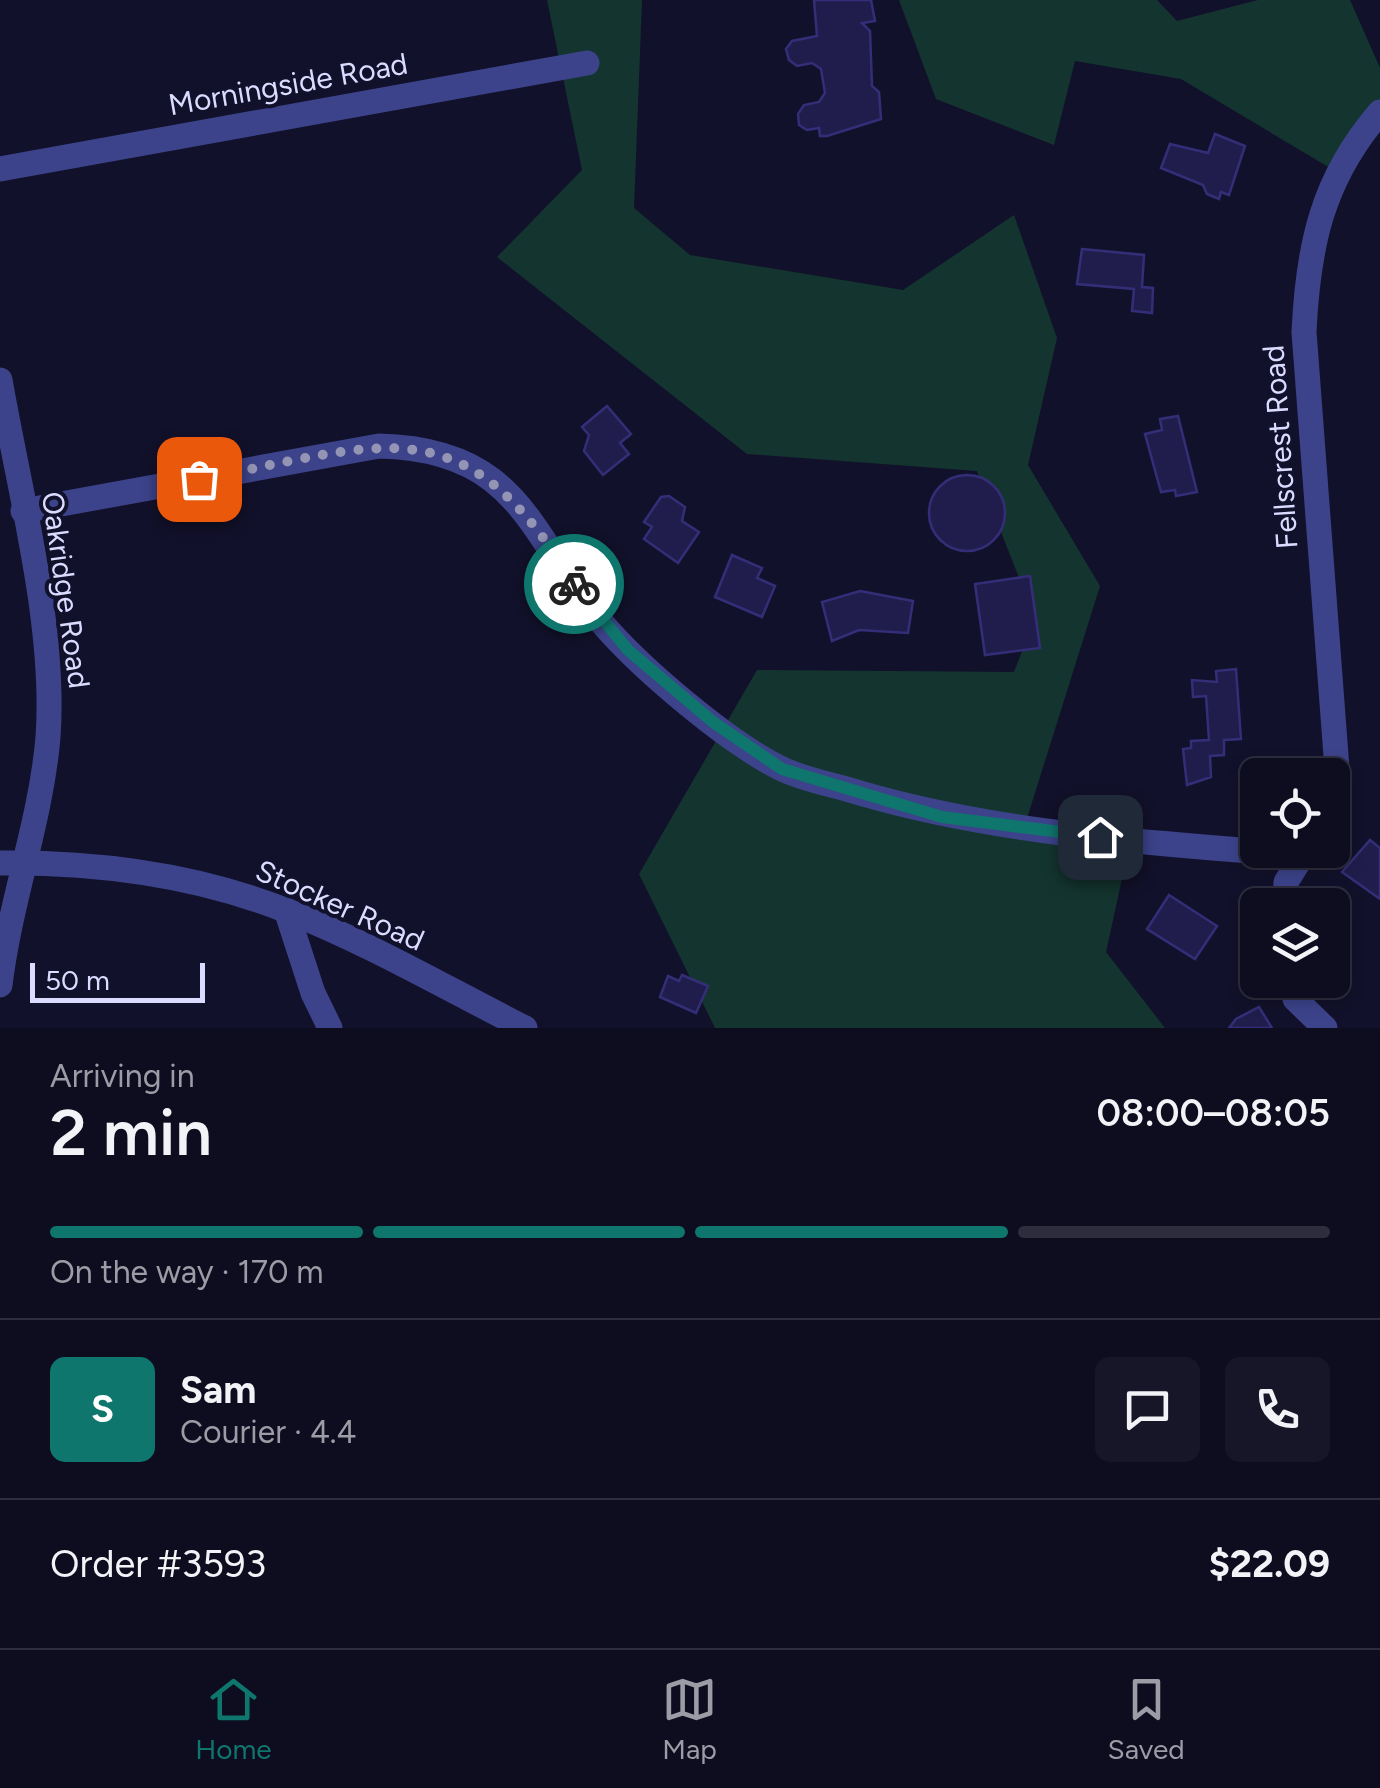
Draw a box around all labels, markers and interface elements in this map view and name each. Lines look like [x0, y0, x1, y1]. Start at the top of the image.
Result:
street label: Morningside Road [165, 45, 411, 123]
street label: Fellscrest Road [1254, 344, 1306, 550]
pin [157, 437, 242, 522]
icon: bag [172, 452, 227, 507]
street label: Oakridge Road [34, 489, 98, 691]
courier [524, 534, 624, 634]
icon: bike [547, 557, 602, 612]
map controls [1240, 758, 1350, 998]
button: locate [1240, 758, 1350, 868]
pin [1058, 795, 1143, 880]
icon: home [1073, 810, 1128, 865]
street label: Stocker Road [250, 851, 430, 959]
button: layers [1240, 888, 1350, 998]
scale bar [30, 958, 205, 1003]
text: 50 m [45, 963, 110, 997]
text: Arriving in [50, 1057, 195, 1095]
text: 08:00–08:05 [1097, 1090, 1330, 1136]
text: 2 min [50, 1093, 212, 1171]
text: On the way · 170 m [50, 1253, 324, 1291]
button: chat [1095, 1357, 1200, 1462]
button: phone [1225, 1357, 1330, 1462]
text: Sam [180, 1367, 256, 1413]
text: S [91, 1386, 114, 1432]
text: Courier · 4.4 [180, 1413, 356, 1451]
text: Order #3593 [50, 1541, 266, 1587]
text: $22.09 [1209, 1541, 1330, 1587]
tab: Home [195, 1672, 272, 1766]
tab: Map [662, 1672, 717, 1766]
tab: Saved [1108, 1672, 1185, 1766]

